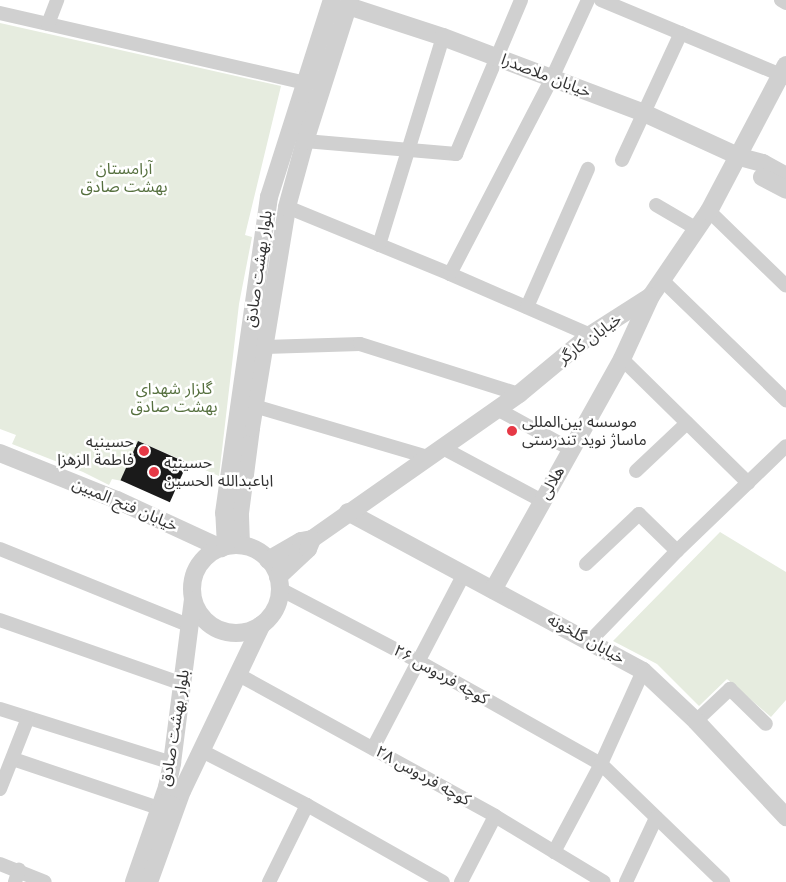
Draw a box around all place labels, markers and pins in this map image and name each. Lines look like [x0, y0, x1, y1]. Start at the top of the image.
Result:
place label: موسسه بین‌المللی ماساژ نوید تندرستی [522, 412, 647, 450]
marker: موسسه بین‌المللی ماساژ نوید تندرستی [506, 425, 518, 437]
place label: حسینیه فاطمة الزهزا [57, 432, 134, 470]
marker: حسینیه فاطمة الزهزا [138, 445, 150, 457]
place label: حسینیه اباعبدالله الحسین [164, 453, 273, 491]
marker: حسینیه اباعبدالله الحسین [148, 466, 160, 478]

